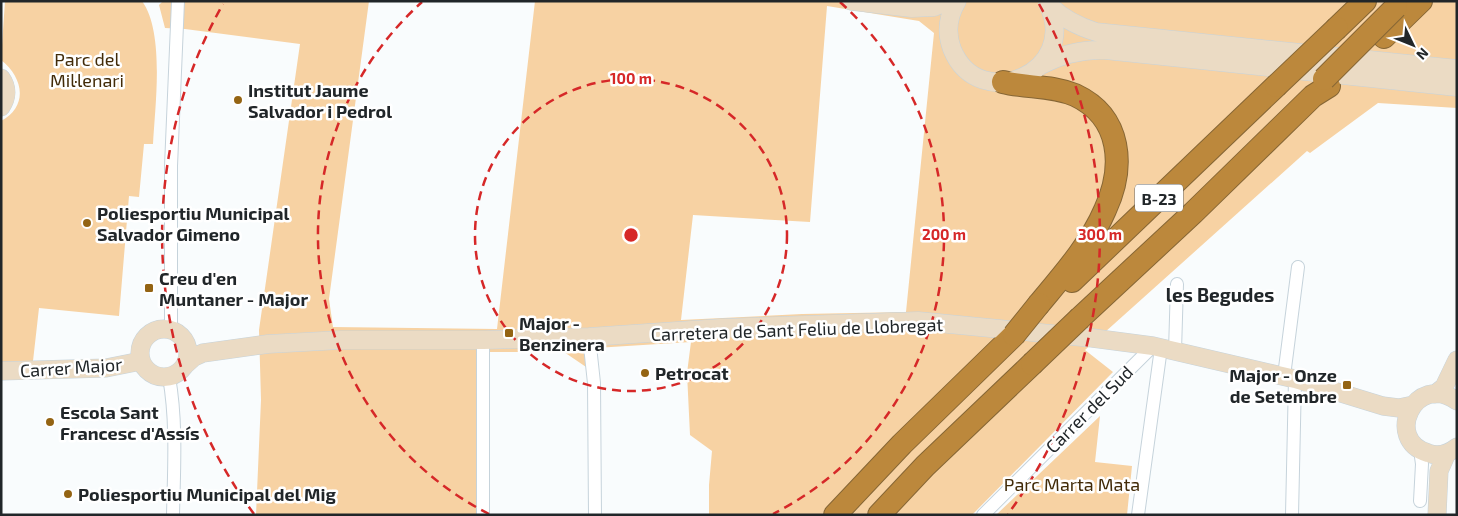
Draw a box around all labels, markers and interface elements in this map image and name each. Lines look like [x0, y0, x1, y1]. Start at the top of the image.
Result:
north arrow [1388, 20, 1438, 70]
text: N [1413, 45, 1433, 64]
park label: Parc del Mil·lenari [50, 48, 124, 91]
text: 100 m [610, 69, 652, 87]
place label: Institut Jaume Salvador i Pedrol [248, 79, 392, 122]
marker: Institut Jaume Salvador i Pedrol [232, 94, 244, 106]
road number: B-23 [1135, 184, 1183, 212]
place label: Poliesportiu Municipal Salvador Gimeno [97, 202, 289, 245]
marker: Poliesportiu Municipal Salvador Gimeno [81, 217, 93, 229]
text: 200 m [922, 225, 966, 243]
text: 300 m [1078, 225, 1122, 243]
centre of rings [622, 226, 640, 244]
place label: Creu d'en Muntaner - Major [159, 267, 308, 310]
marker: Creu d'en Muntaner - Major [143, 282, 155, 294]
district label: les Begudes [1166, 283, 1274, 306]
place label: Major - Benzinera [519, 312, 605, 355]
street label: Carretera de Sant Feliu de Llobregat [650, 313, 944, 345]
marker: Major - Benzinera [503, 327, 515, 339]
street label: Carrer Major [19, 352, 123, 382]
street label: Carrer del Sud [1041, 361, 1137, 457]
place label: Petrocat [655, 362, 729, 384]
place label: Major - Onze de Setembre [1229, 364, 1337, 407]
marker: Petrocat [639, 367, 651, 379]
marker: Major - Onze de Setembre [1341, 379, 1353, 391]
place label: Escola Sant Francesc d'Assís [60, 401, 200, 444]
marker: Escola Sant Francesc d'Assís [44, 416, 56, 428]
park label: Parc Marta Mata [1004, 473, 1140, 495]
place label: Poliesportiu Municipal del Mig [78, 483, 337, 505]
marker: Poliesportiu Municipal del Mig [62, 488, 74, 500]

